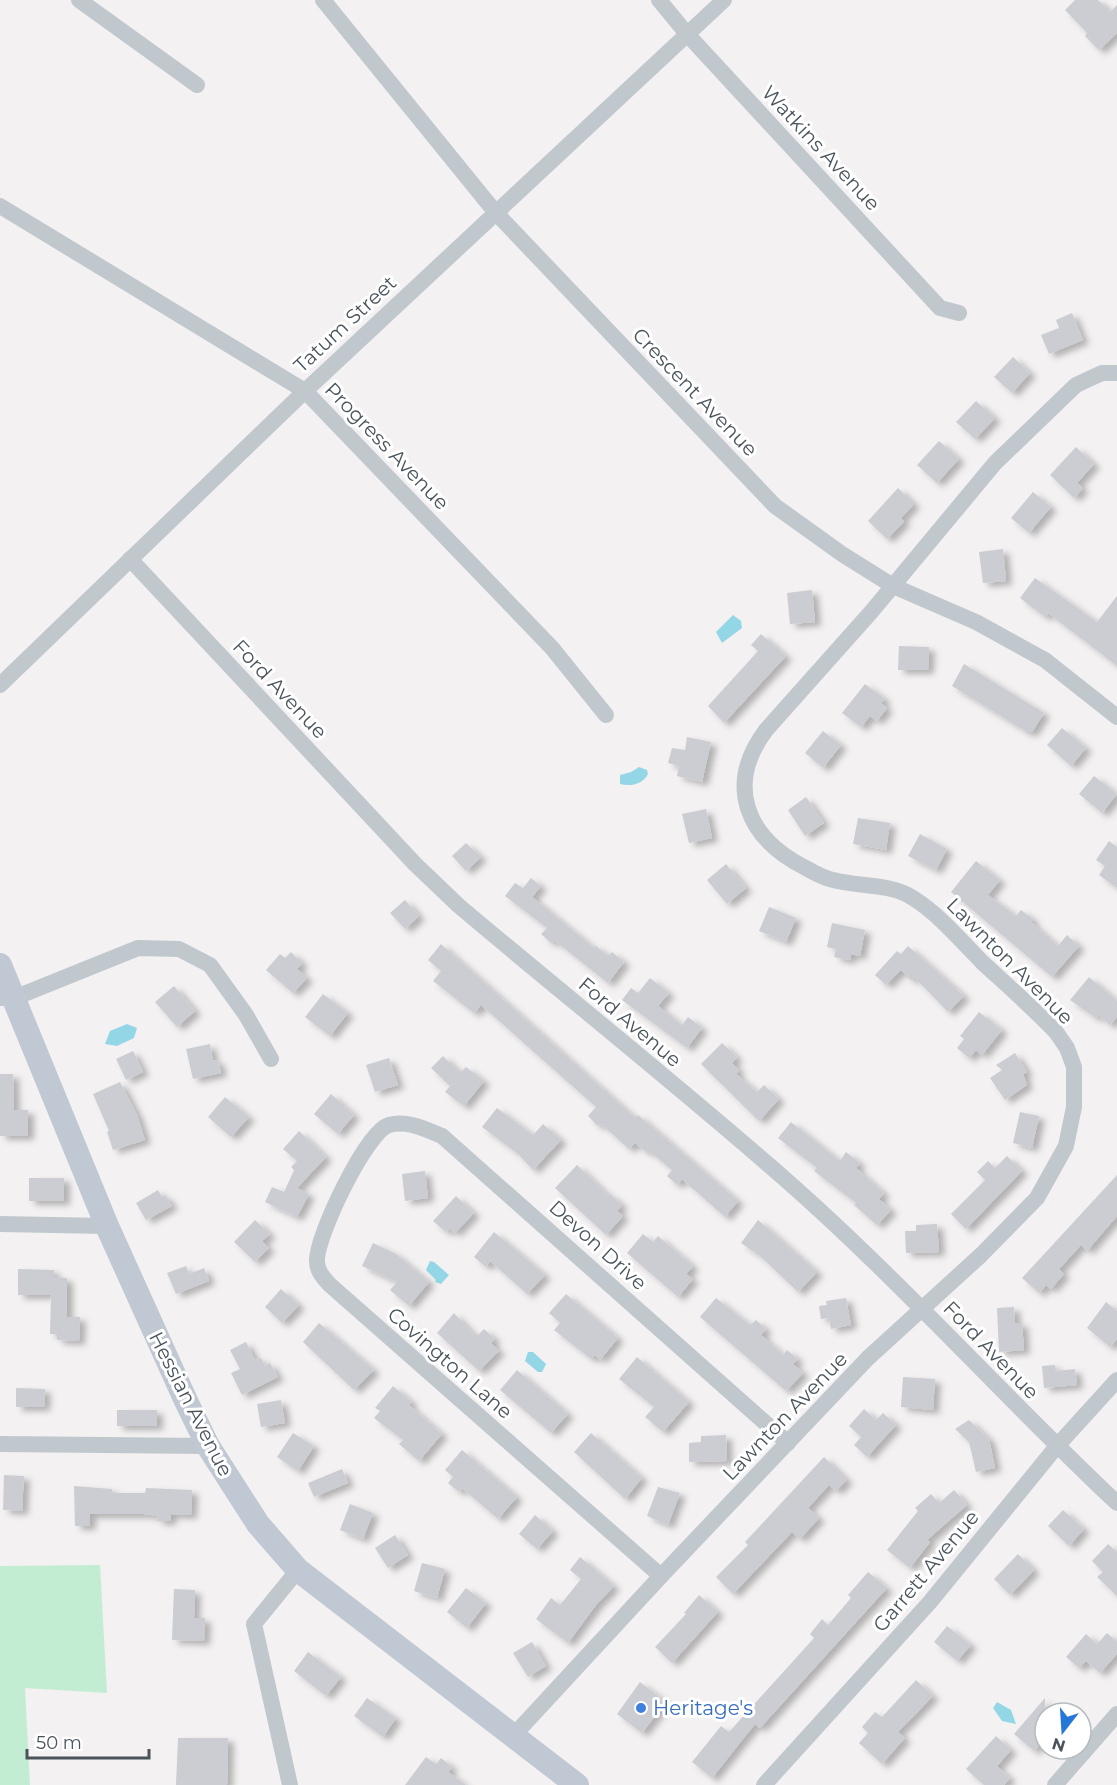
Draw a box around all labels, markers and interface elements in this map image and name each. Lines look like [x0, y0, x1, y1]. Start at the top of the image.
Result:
street label: Watkins Avenue [757, 80, 885, 216]
street label: Tatum Street [289, 270, 401, 378]
street label: Crescent Avenue [628, 323, 762, 461]
street label: Progress Avenue [320, 377, 454, 515]
street label: Ford Avenue [228, 634, 332, 744]
street label: Lawnton Avenue [942, 893, 1078, 1029]
street label: Ford Avenue [574, 972, 686, 1072]
street label: Devon Drive [544, 1195, 652, 1295]
street label: Ford Avenue [938, 1296, 1044, 1404]
street label: Covington Lane [383, 1302, 517, 1424]
street label: Hessian Avenue [144, 1328, 238, 1480]
street label: Lawnton Avenue [718, 1347, 852, 1485]
street label: Garrett Avenue [868, 1505, 984, 1637]
place label: Heritage's [653, 1696, 753, 1720]
marker: Heritage's [634, 1701, 648, 1715]
north arrow [1033, 1701, 1093, 1761]
scale bar [27, 1722, 148, 1760]
text: 50 m [36, 1732, 82, 1754]
text: N [1050, 1734, 1068, 1756]

